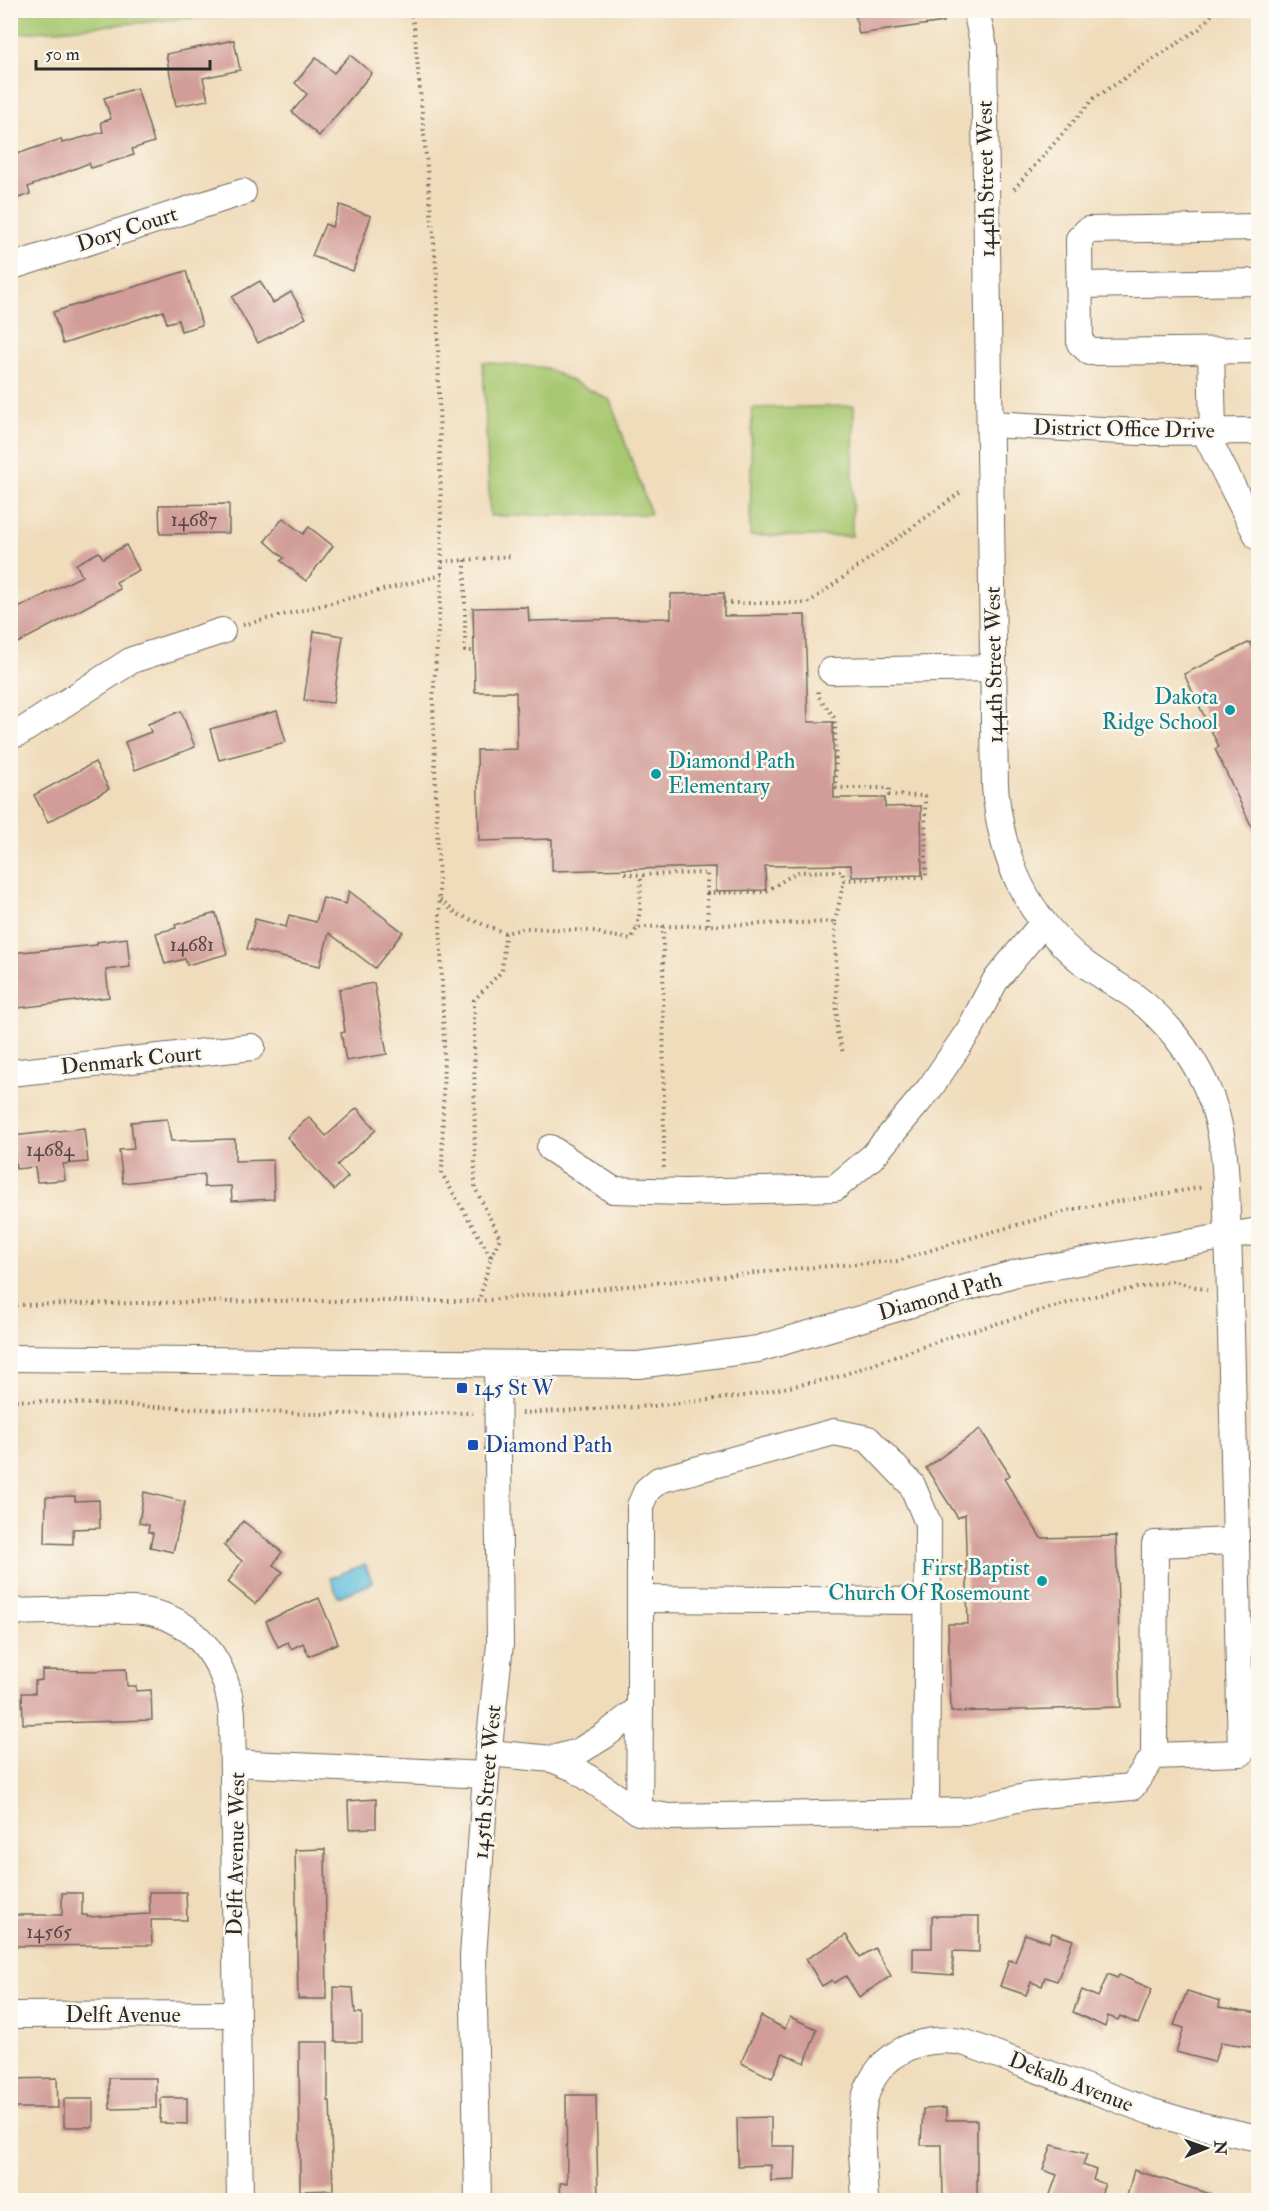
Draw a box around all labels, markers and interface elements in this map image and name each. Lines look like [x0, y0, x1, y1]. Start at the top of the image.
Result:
scale bar [36, 33, 210, 71]
text: 50 m [45, 43, 80, 66]
street label: 144th Street West [971, 100, 1001, 258]
street label: Dory Court [73, 200, 181, 258]
street label: District Office Drive [1033, 413, 1215, 445]
house number: 14687 [171, 507, 217, 532]
street label: 144th Street West [979, 586, 1009, 744]
place label: Dakota Ridge School [1102, 683, 1219, 736]
marker: Dakota Ridge School [1223, 703, 1237, 717]
place label: Diamond Path Elementary [668, 747, 796, 800]
marker: Diamond Path Elementary [649, 767, 663, 781]
house number: 14681 [170, 932, 214, 957]
street label: Denmark Court [59, 1039, 203, 1081]
house number: 14684 [26, 1137, 75, 1162]
street label: Diamond Path [875, 1265, 1005, 1327]
place label: 145 St W [474, 1374, 556, 1402]
marker: 145 St W [455, 1381, 469, 1395]
place label: Diamond Path [485, 1431, 613, 1459]
marker: Diamond Path [466, 1438, 480, 1452]
place label: First Baptist Church Of Rosemount [828, 1554, 1030, 1607]
marker: First Baptist Church Of Rosemount [1035, 1574, 1049, 1588]
street label: 145th Street West [466, 1704, 508, 1860]
street label: Delft Avenue West [221, 1772, 251, 1936]
house number: 14565 [26, 1919, 72, 1944]
street label: Delft Avenue [65, 2001, 181, 2029]
street label: Dekalb Avenue [1005, 2045, 1137, 2119]
north arrow [1176, 2118, 1236, 2178]
text: N [1210, 2139, 1230, 2156]

